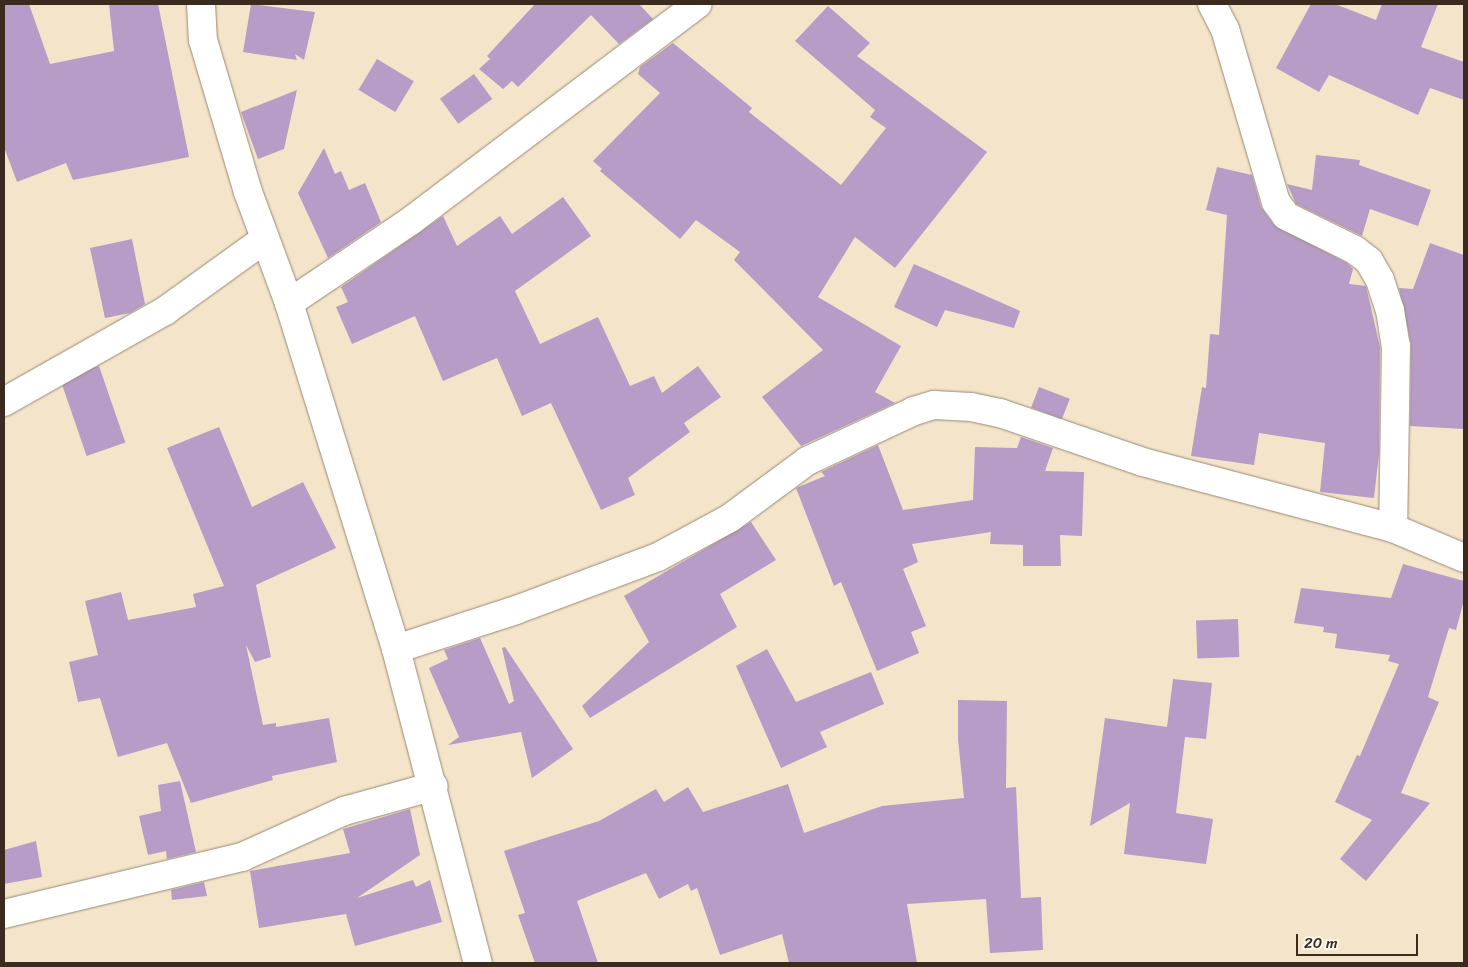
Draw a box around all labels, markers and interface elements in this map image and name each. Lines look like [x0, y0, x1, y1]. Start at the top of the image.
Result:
scale bar [1298, 924, 1420, 956]
text: 20 m [1304, 930, 1338, 956]

